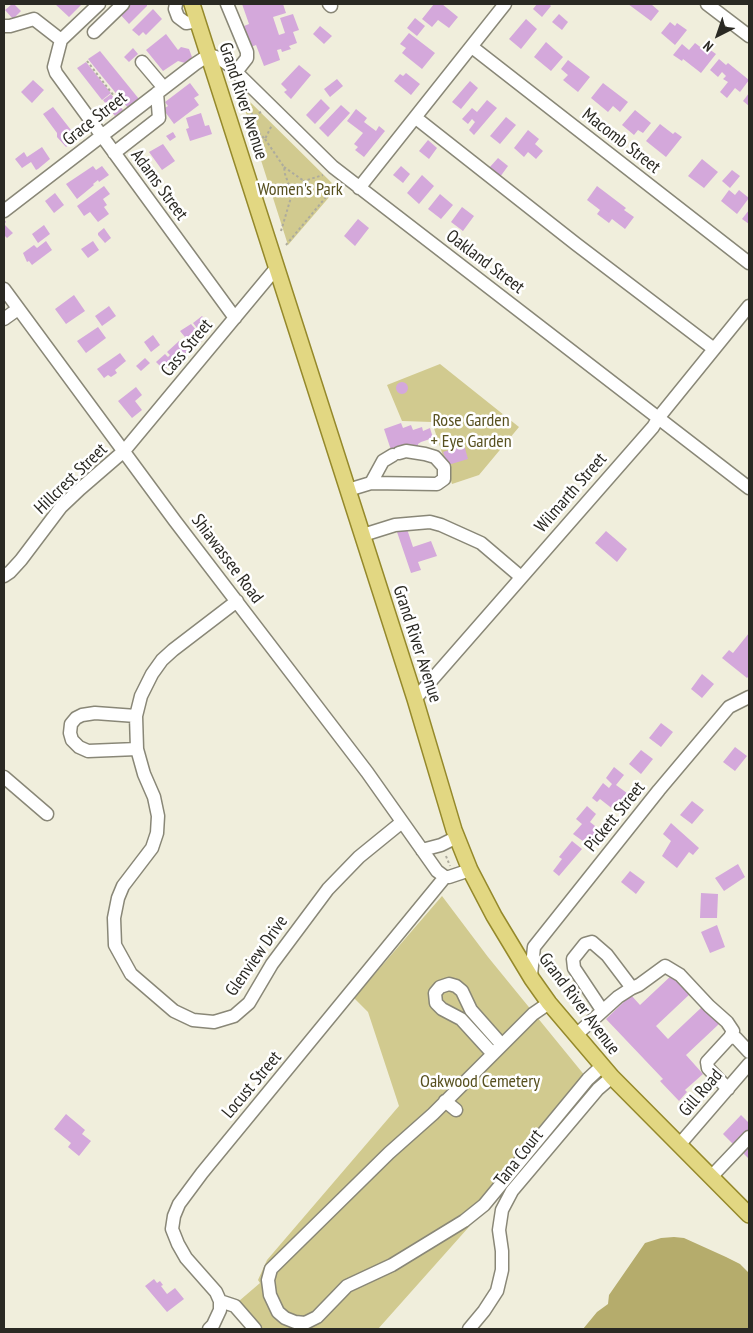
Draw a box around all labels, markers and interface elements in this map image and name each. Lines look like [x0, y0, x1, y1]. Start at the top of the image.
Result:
north arrow [693, 10, 743, 60]
text: N [699, 37, 717, 56]
street label: Grand River Avenue [214, 40, 272, 162]
street label: Grace Street [59, 87, 131, 151]
street label: Macomb Street [578, 104, 664, 178]
street label: Adams Street [126, 145, 192, 225]
park label: Women's Park [257, 179, 343, 201]
street label: Oakland Street [442, 226, 528, 298]
street label: Cass Street [157, 315, 217, 381]
park label: Rose Garden + Eye Garden [430, 410, 512, 452]
street label: Hillcrest Street [30, 439, 112, 519]
street label: Wilmarth Street [531, 449, 611, 537]
street label: Shiawassee Road [186, 510, 268, 608]
street label: Grand River Avenue [388, 583, 446, 705]
street label: Pickett Street [580, 778, 650, 856]
street label: Glenview Drive [221, 911, 293, 1001]
street label: Grand River Avenue [534, 949, 624, 1059]
street label: Locust Street [218, 1047, 286, 1123]
street label: Gill Road [675, 1065, 727, 1121]
park label: Oakwood Cemetery [420, 1071, 540, 1093]
street label: Tana Court [490, 1125, 548, 1191]

